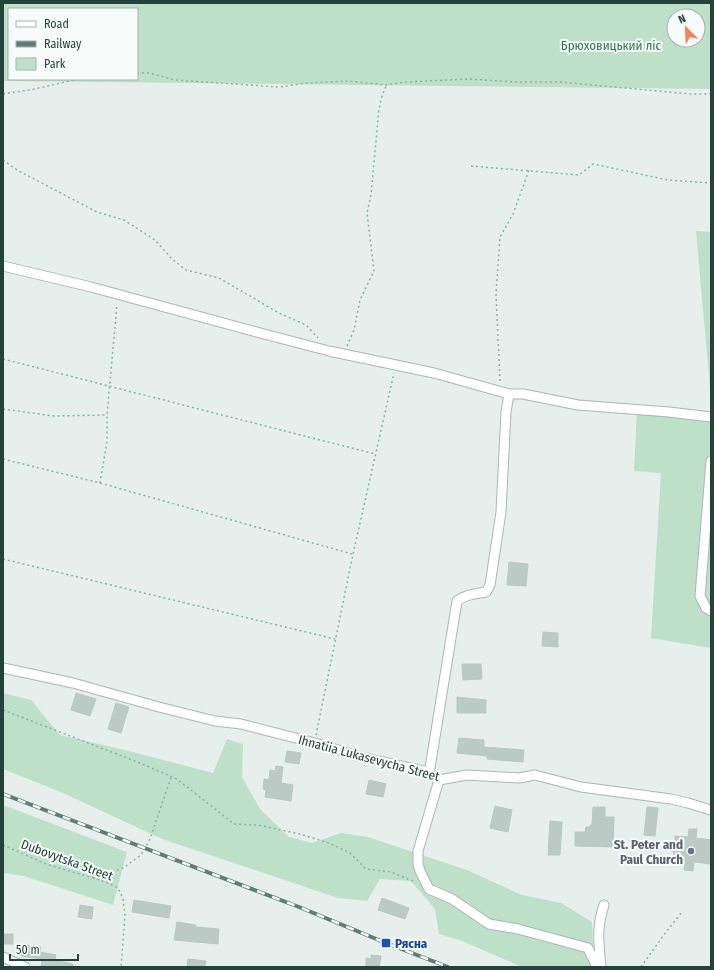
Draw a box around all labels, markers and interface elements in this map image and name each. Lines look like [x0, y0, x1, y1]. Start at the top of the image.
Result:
legend [8, 8, 138, 80]
north arrow [666, 8, 706, 48]
text: N [676, 12, 688, 27]
text: Road [44, 17, 69, 31]
text: Railway [44, 37, 82, 51]
park label: Брюховицький ліс [561, 38, 662, 53]
text: Park [44, 57, 66, 71]
street label: Ihnatiia Lukasevycha Street [297, 732, 442, 784]
street label: Dubovytska Street [19, 836, 116, 884]
place label: St. Peter and Paul Church [614, 837, 683, 867]
marker: St. Peter and Paul Church [686, 846, 696, 856]
scale bar [10, 936, 78, 962]
place label: Рясна [395, 936, 428, 951]
marker: Рясна [380, 937, 392, 949]
text: 50 m [16, 943, 40, 957]

